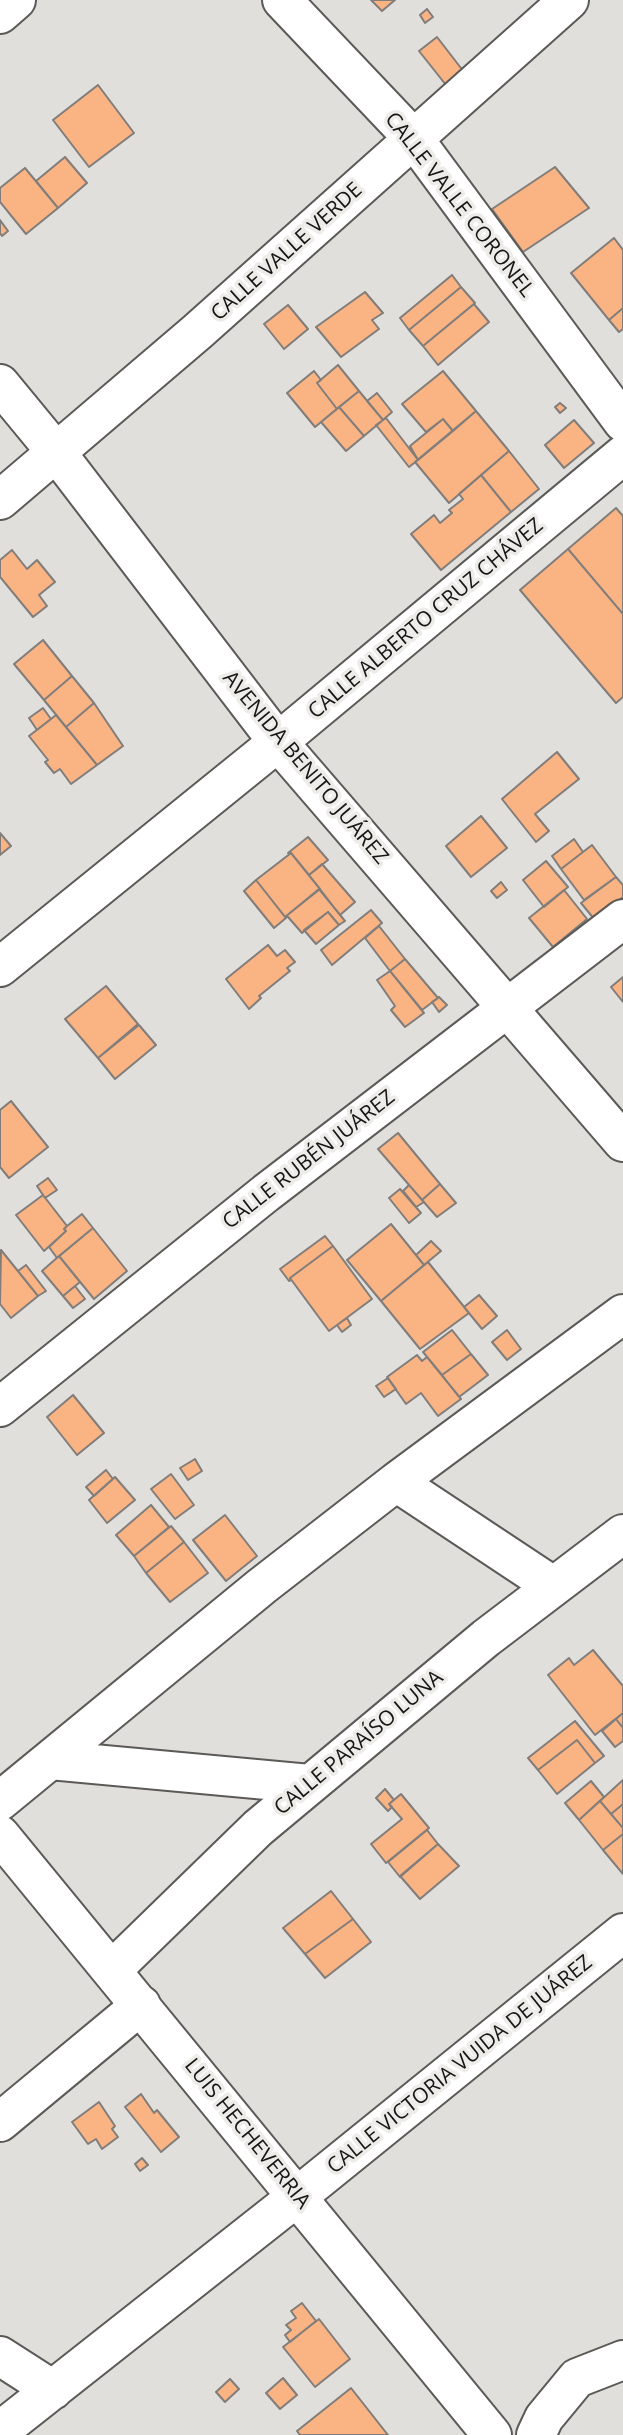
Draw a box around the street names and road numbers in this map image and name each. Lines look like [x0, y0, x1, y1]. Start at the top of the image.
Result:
street label: CALLE VALLE CORONEL [379, 108, 539, 302]
street label: CALLE VALLE VERDE [206, 178, 368, 326]
street label: CALLE ALBERTO CRUZ CHÁVEZ [304, 513, 548, 725]
street label: AVENIDA BENITO JUÁREZ [217, 666, 393, 870]
street label: CALLE RUBÉN JUÁREZ [218, 1085, 400, 1235]
street label: CALLE PARAÍSO LUNA [270, 1665, 448, 1821]
street label: CALLE VICTORIA VUIDA DE JUÁREZ [322, 1950, 598, 2180]
street label: LUIS HECHEVERRIA [179, 2054, 315, 2214]

